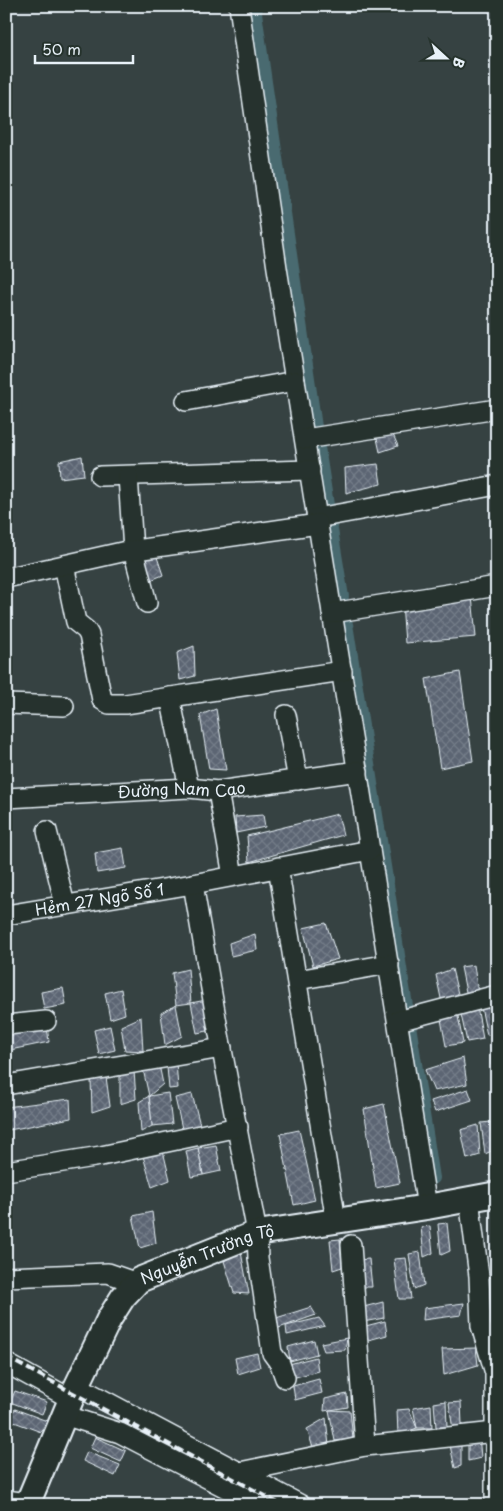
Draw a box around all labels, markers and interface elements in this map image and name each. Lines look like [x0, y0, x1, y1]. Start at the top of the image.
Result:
scale bar [35, 32, 132, 64]
north arrow [420, 32, 470, 82]
text: 50 m [42, 37, 81, 60]
text: B [447, 55, 470, 71]
street label: Đường Nam Cao [117, 774, 247, 803]
street label: Hẻm 27 Ngõ Số 1 [33, 876, 166, 921]
street label: Nguyễn Trường Tộ [136, 1218, 276, 1289]

